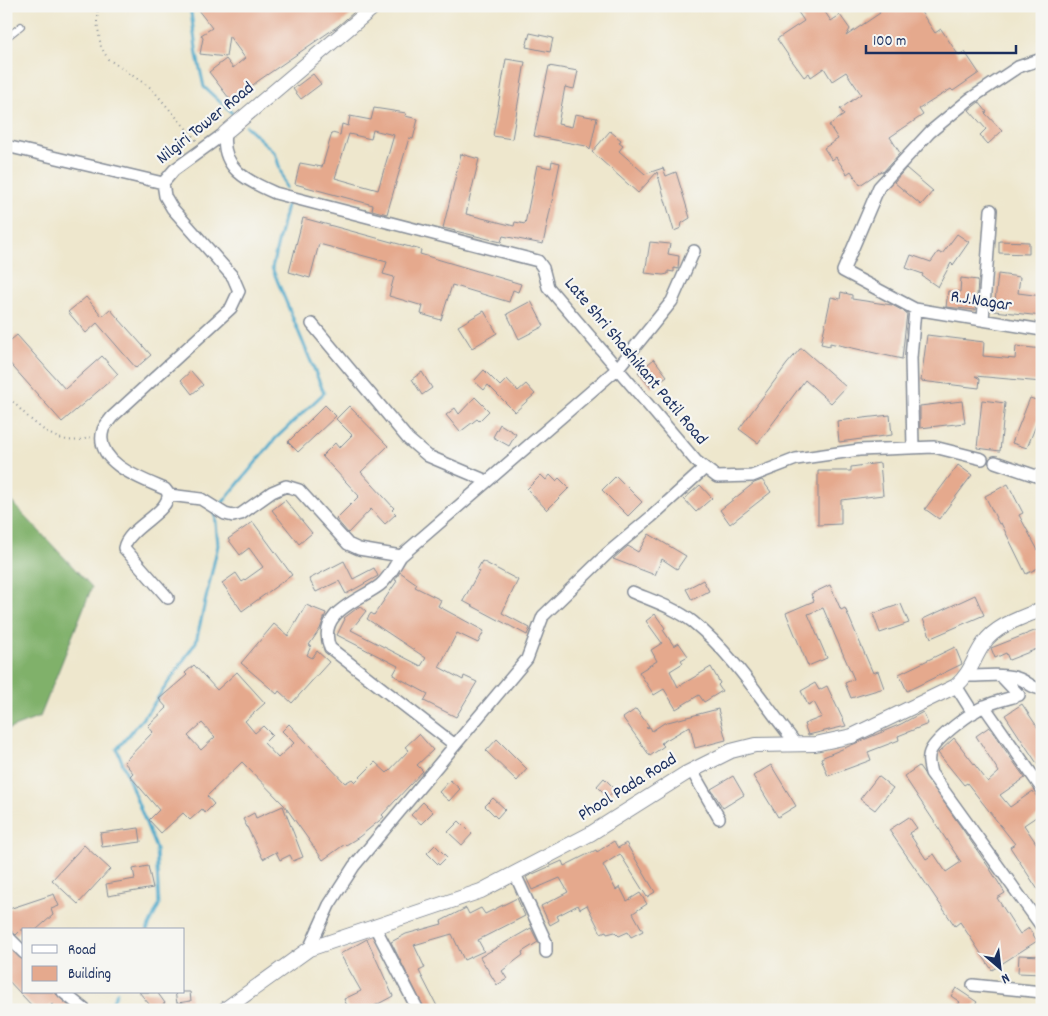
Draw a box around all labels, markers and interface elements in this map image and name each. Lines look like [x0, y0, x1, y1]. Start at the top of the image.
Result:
scale bar [866, 22, 1016, 54]
text: 100 m [873, 31, 906, 53]
street label: Nilgiri Tower Road [152, 77, 260, 171]
street label: Late Shri Shashikant Patil Road [557, 273, 713, 451]
street label: R.J.Nagar [949, 285, 1014, 319]
street label: Phool Pada Road [574, 748, 682, 828]
legend [22, 928, 185, 994]
text: Road [68, 940, 96, 962]
north arrow [976, 944, 1026, 994]
text: Building [68, 964, 111, 986]
text: N [997, 967, 1013, 988]

